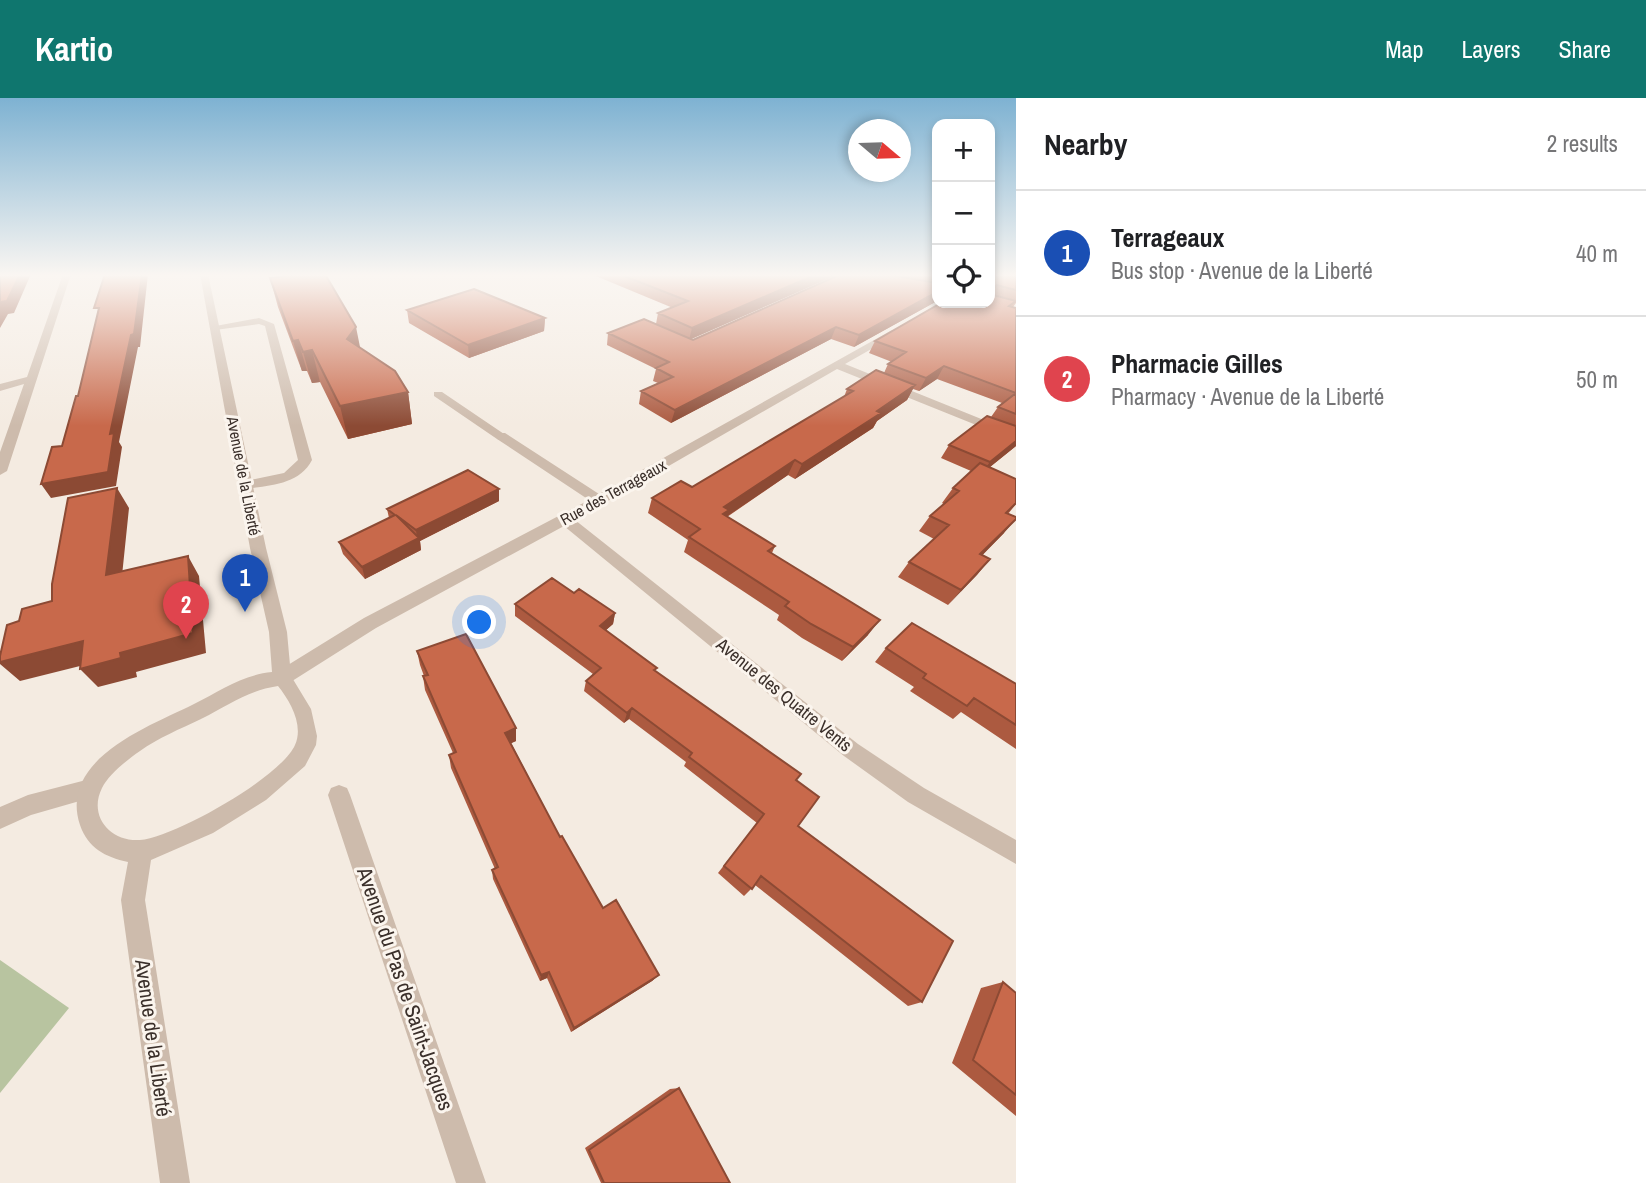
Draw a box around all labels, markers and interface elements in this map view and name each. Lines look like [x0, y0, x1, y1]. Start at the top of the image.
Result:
text: Kartio [35, 27, 113, 71]
text: Map [1385, 33, 1423, 65]
text: Layers [1461, 33, 1520, 65]
text: Share [1558, 33, 1611, 65]
north arrow [848, 119, 911, 182]
map controls [932, 119, 995, 308]
button: + [932, 119, 995, 182]
text: Nearby [1044, 124, 1127, 164]
text: 2 results [1547, 128, 1618, 159]
button: − [932, 182, 995, 245]
text: Terrageaux [1111, 220, 1224, 255]
text: 1 [1062, 238, 1072, 269]
text: 40 m [1576, 238, 1618, 269]
button: locate [932, 245, 995, 308]
text: Bus stop · Avenue de la Liberté [1111, 255, 1373, 286]
text: Pharmacie Gilles [1111, 346, 1283, 381]
text: 2 [1062, 364, 1072, 395]
text: 50 m [1576, 364, 1618, 395]
text: Pharmacy · Avenue de la Liberté [1111, 381, 1384, 412]
street label: Avenue de la Liberté [221, 414, 266, 537]
street label: Rue des Terrageaux [556, 454, 670, 530]
pin: 1 [222, 554, 268, 612]
pin: 2 [163, 581, 209, 639]
your location [462, 605, 496, 639]
street label: Avenue des Quatre Vents [710, 631, 857, 757]
street label: Avenue du Pas de Saint-Jacques [350, 862, 461, 1114]
street label: Avenue de la Liberté [128, 956, 179, 1118]

